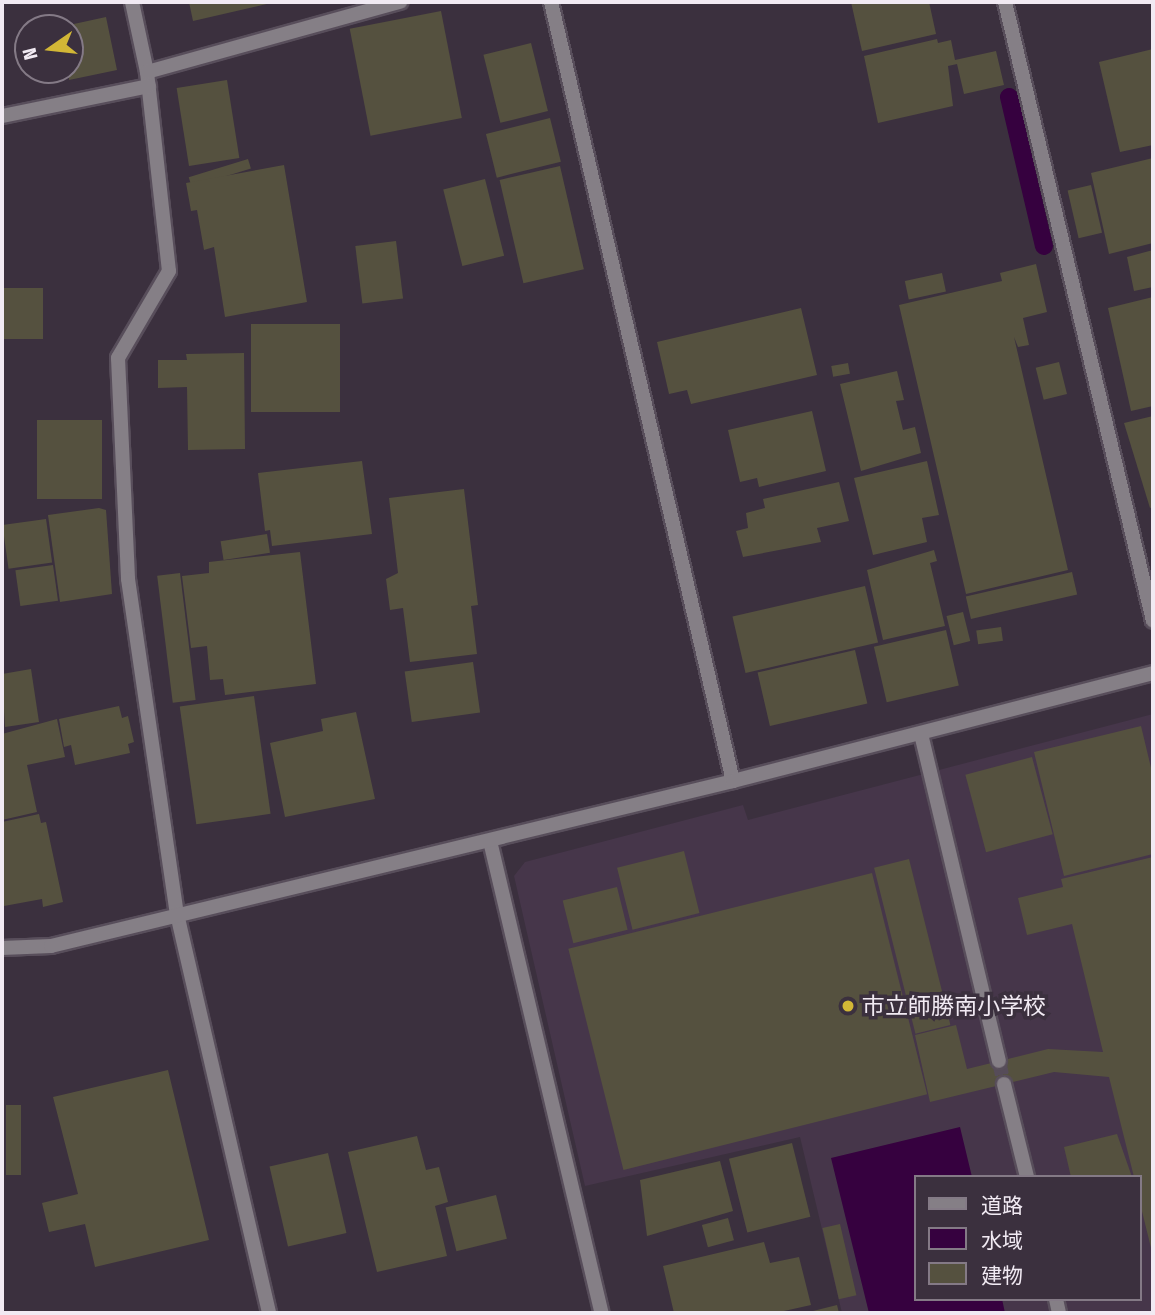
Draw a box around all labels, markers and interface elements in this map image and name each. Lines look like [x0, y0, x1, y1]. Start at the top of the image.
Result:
north arrow [14, 14, 84, 84]
text: N [18, 45, 43, 62]
place label: 市立師勝南小学校 [862, 992, 1046, 1020]
marker: 市立師勝南小学校 [840, 998, 856, 1014]
legend [914, 1175, 1141, 1301]
text: 道路 [981, 1193, 1023, 1219]
text: 水域 [981, 1228, 1023, 1254]
text: 建物 [981, 1263, 1023, 1289]

